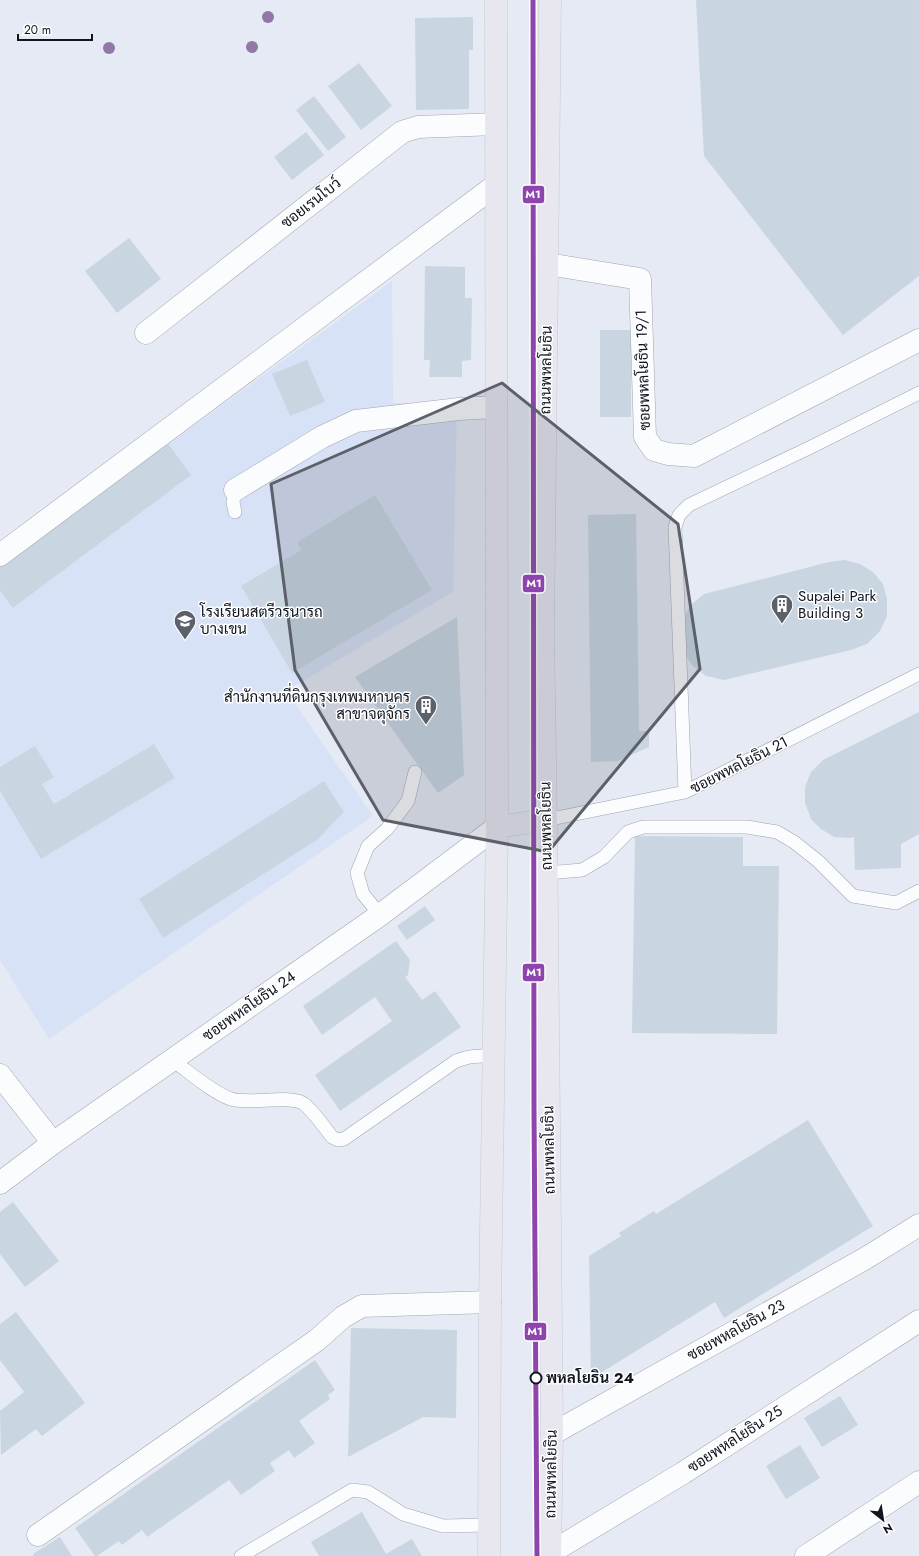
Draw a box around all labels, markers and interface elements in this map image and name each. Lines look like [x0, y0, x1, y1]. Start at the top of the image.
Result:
scale bar [18, 16, 92, 42]
text: 20 m [24, 21, 51, 39]
street label: ซอยเรนโบว์ [276, 172, 346, 234]
line badge: M1 [522, 185, 545, 204]
text: M1 [525, 186, 541, 202]
street label: ซอยพหลโยธิน 19/1 [630, 309, 656, 431]
street label: ถนนพหลโยธิน [534, 325, 558, 415]
line badge: M1 [522, 574, 545, 593]
text: M1 [526, 575, 542, 591]
place label: Supalei Park Building 3 [798, 585, 877, 624]
building icon: Supalei Park Building 3 [769, 592, 795, 625]
place label: โรงเรียนสตรีวรนารถ บางเขน [199, 601, 323, 640]
school or university icon: โรงเรียนสตรีวรนารถ บางเขน [172, 608, 198, 641]
place label: สำนักงานที่ดินกรุงเทพมหานคร สาขาจตุจักร [224, 682, 410, 725]
building icon: สำนักงานที่ดินกรุงเทพมหานคร สาขาจตุจักร [413, 693, 439, 726]
street label: ซอยพหลโยธิน 21 [686, 731, 792, 799]
street label: ถนนพหลโยธิน [534, 781, 558, 871]
line badge: M1 [522, 963, 545, 982]
text: M1 [526, 964, 542, 980]
street label: ซอยพหลโยธิน 24 [198, 965, 300, 1046]
street label: ถนนพหลโยธิน [537, 1105, 561, 1195]
street label: ซอยพหลโยธิน 23 [683, 1294, 789, 1366]
line badge: M1 [524, 1322, 547, 1341]
text: M1 [527, 1323, 543, 1339]
place label: พหลโยธิน 24 [546, 1367, 634, 1389]
marker: พหลโยธิน 24 [529, 1371, 543, 1385]
street label: ซอยพหลโยธิน 25 [683, 1400, 787, 1478]
street label: ถนนพหลโยธิน [539, 1429, 563, 1519]
north arrow [863, 1500, 903, 1540]
text: N [880, 1520, 896, 1538]

